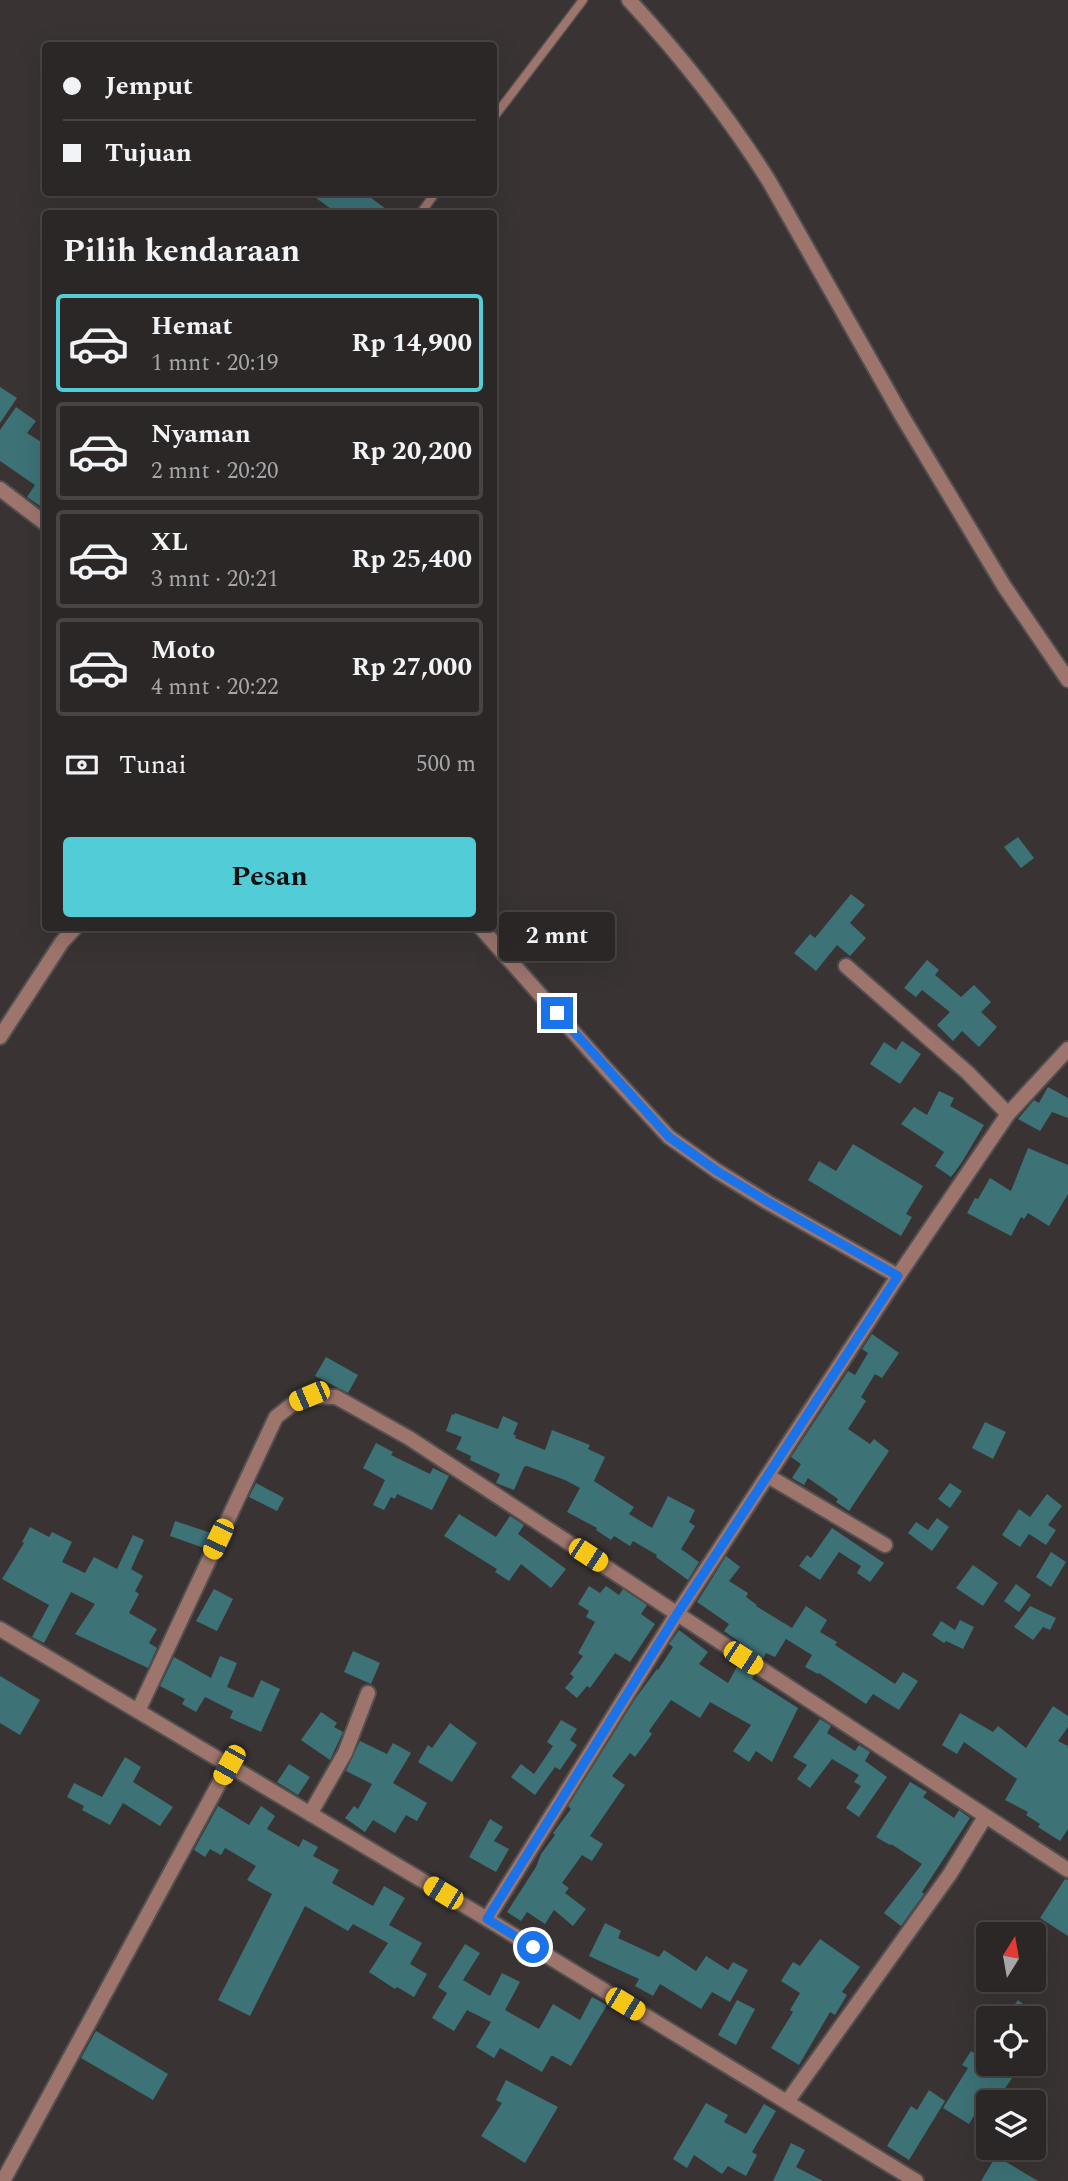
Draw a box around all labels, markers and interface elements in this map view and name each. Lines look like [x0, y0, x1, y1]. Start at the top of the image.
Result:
text: Jemput [105, 66, 193, 106]
text: Tujuan [105, 133, 192, 173]
text: Pilih kendaraan [63, 227, 300, 276]
text: Hemat [151, 306, 232, 346]
icon: car [67, 312, 130, 375]
text: Rp 14,900 [351, 323, 472, 363]
text: 1 mnt · 20:19 [151, 346, 279, 381]
text: Nyaman [151, 414, 251, 454]
icon: car [67, 420, 130, 483]
text: Rp 20,200 [351, 431, 472, 471]
text: 2 mnt · 20:20 [151, 454, 279, 489]
text: XL [151, 522, 188, 562]
icon: car [67, 528, 130, 591]
text: Rp 25,400 [351, 539, 472, 579]
text: 3 mnt · 20:21 [151, 562, 279, 597]
text: Moto [151, 630, 215, 670]
icon: car [67, 636, 130, 699]
text: Rp 27,000 [351, 647, 472, 687]
text: 4 mnt · 20:22 [151, 670, 279, 705]
text: Tunai [119, 745, 187, 785]
icon: cash [63, 746, 101, 784]
text: 500 m [416, 747, 476, 782]
button: Pesan [63, 837, 476, 917]
callout: 2 mnt [499, 912, 615, 960]
text: 2 mnt [526, 919, 588, 954]
route end [541, 997, 573, 1029]
car [286, 1378, 333, 1414]
car [200, 1516, 237, 1562]
car [565, 1535, 612, 1575]
car [720, 1638, 767, 1678]
car [210, 1742, 249, 1788]
car [420, 1873, 467, 1913]
north arrow [976, 1922, 1046, 1992]
map controls [976, 1922, 1046, 2160]
route start [517, 1931, 549, 1963]
car [602, 1984, 649, 2024]
button: locate [976, 2006, 1046, 2076]
button: layers [976, 2090, 1046, 2160]

